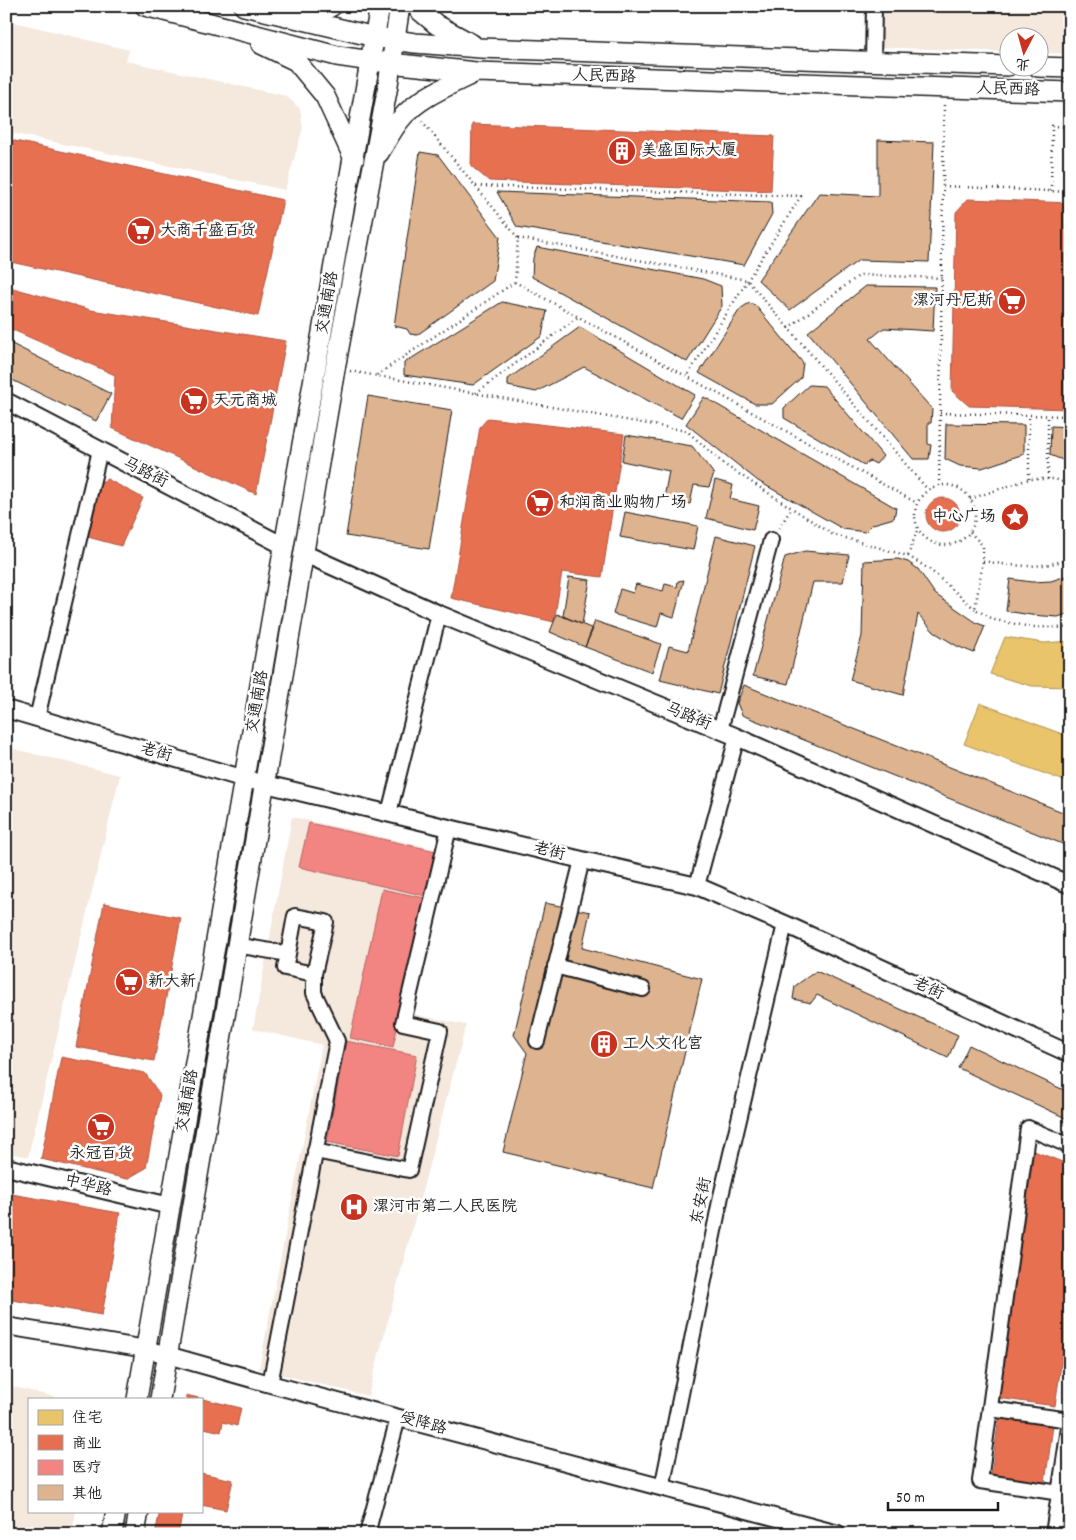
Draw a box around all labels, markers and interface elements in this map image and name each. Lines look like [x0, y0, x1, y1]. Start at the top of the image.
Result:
north arrow [998, 28, 1048, 78]
text: 北 [1015, 52, 1031, 74]
street label: 人民西路 [572, 64, 636, 90]
street label: 人民西路 [976, 77, 1040, 103]
building icon: 美盛国际大厦 [607, 136, 637, 166]
place label: 美盛国际大厦 [641, 140, 737, 163]
supermarket icon: 大商千盛百货 [126, 216, 156, 246]
place label: 大商千盛百货 [160, 220, 256, 243]
street label: 交通南路 [311, 269, 345, 337]
supermarket icon: 漯河丹尼斯 [997, 286, 1027, 316]
place label: 漯河丹尼斯 [913, 290, 993, 313]
supermarket icon: 天元商城 [179, 386, 209, 416]
place label: 天元商城 [213, 390, 277, 413]
street label: 马路街 [118, 452, 172, 494]
supermarket icon: 和润商业购物广场 [525, 488, 555, 518]
place label: 和润商业购物广场 [559, 492, 687, 515]
place icon: 中心广场 [1000, 502, 1030, 532]
place label: 中心广场 [932, 506, 996, 529]
street label: 交通南路 [241, 668, 275, 736]
street label: 马路街 [661, 697, 715, 737]
street label: 老街 [137, 738, 175, 768]
street label: 老街 [531, 837, 567, 867]
supermarket icon: 新大新 [114, 967, 144, 997]
place label: 新大新 [148, 971, 196, 994]
street label: 老街 [909, 972, 947, 1006]
building icon: 工人文化宫 [589, 1029, 619, 1059]
place label: 工人文化宫 [623, 1033, 703, 1056]
street label: 交通南路 [171, 1067, 205, 1135]
supermarket icon: 永冠百货 [86, 1112, 116, 1142]
place label: 永冠百货 [69, 1143, 133, 1166]
street label: 中华路 [62, 1169, 114, 1203]
street label: 东安街 [686, 1175, 718, 1227]
hospital icon: 漯河市第二人民医院 [339, 1192, 369, 1222]
place label: 漯河市第二人民医院 [373, 1196, 517, 1219]
legend [28, 1398, 202, 1512]
street label: 受降路 [397, 1407, 449, 1441]
text: 住宅 [72, 1408, 102, 1430]
text: 商业 [72, 1434, 102, 1456]
text: 医疗 [72, 1458, 102, 1480]
scale bar [888, 1480, 998, 1512]
text: 其他 [72, 1484, 102, 1506]
text: 50 m [896, 1488, 925, 1510]

